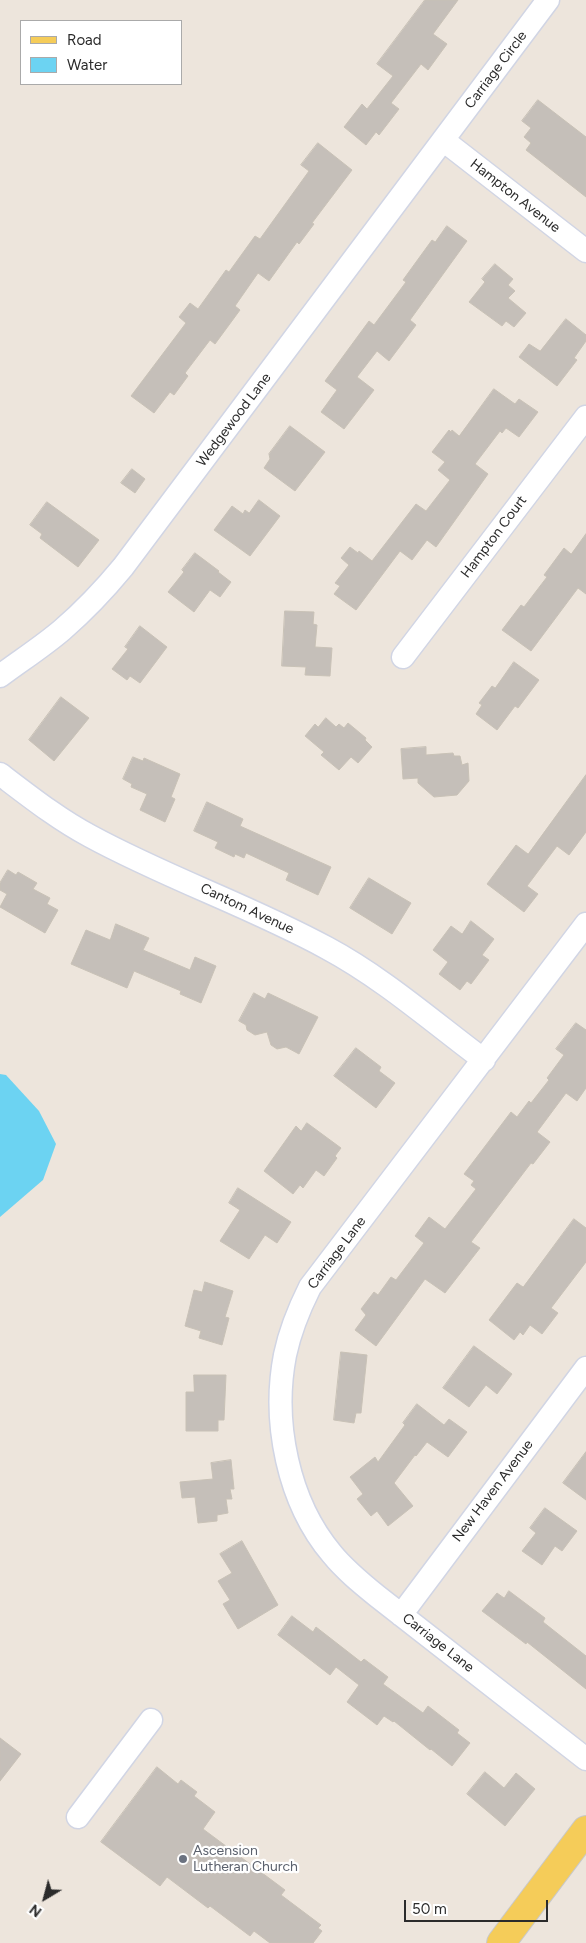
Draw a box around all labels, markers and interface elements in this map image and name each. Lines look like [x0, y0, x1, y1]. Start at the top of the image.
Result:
legend [20, 20, 182, 85]
street label: Carriage Circle [461, 28, 531, 112]
text: Road [67, 31, 102, 49]
text: Water [67, 56, 107, 74]
street label: Hampton Avenue [467, 156, 563, 236]
street label: Wedgewood Lane [193, 370, 275, 470]
street label: Hampton Court [458, 493, 530, 581]
street label: Cantom Avenue [198, 880, 296, 938]
street label: Carriage Lane [304, 1213, 370, 1293]
street label: New Haven Avenue [449, 1437, 537, 1545]
street label: Carriage Lane [399, 1610, 477, 1676]
place label: Ascension Lutheran Church [193, 1843, 298, 1875]
marker: Ascension Lutheran Church [177, 1853, 189, 1865]
north arrow [20, 1873, 70, 1923]
scale bar [406, 1890, 550, 1922]
text: N [26, 1900, 45, 1920]
text: 50 m [412, 1900, 447, 1918]

